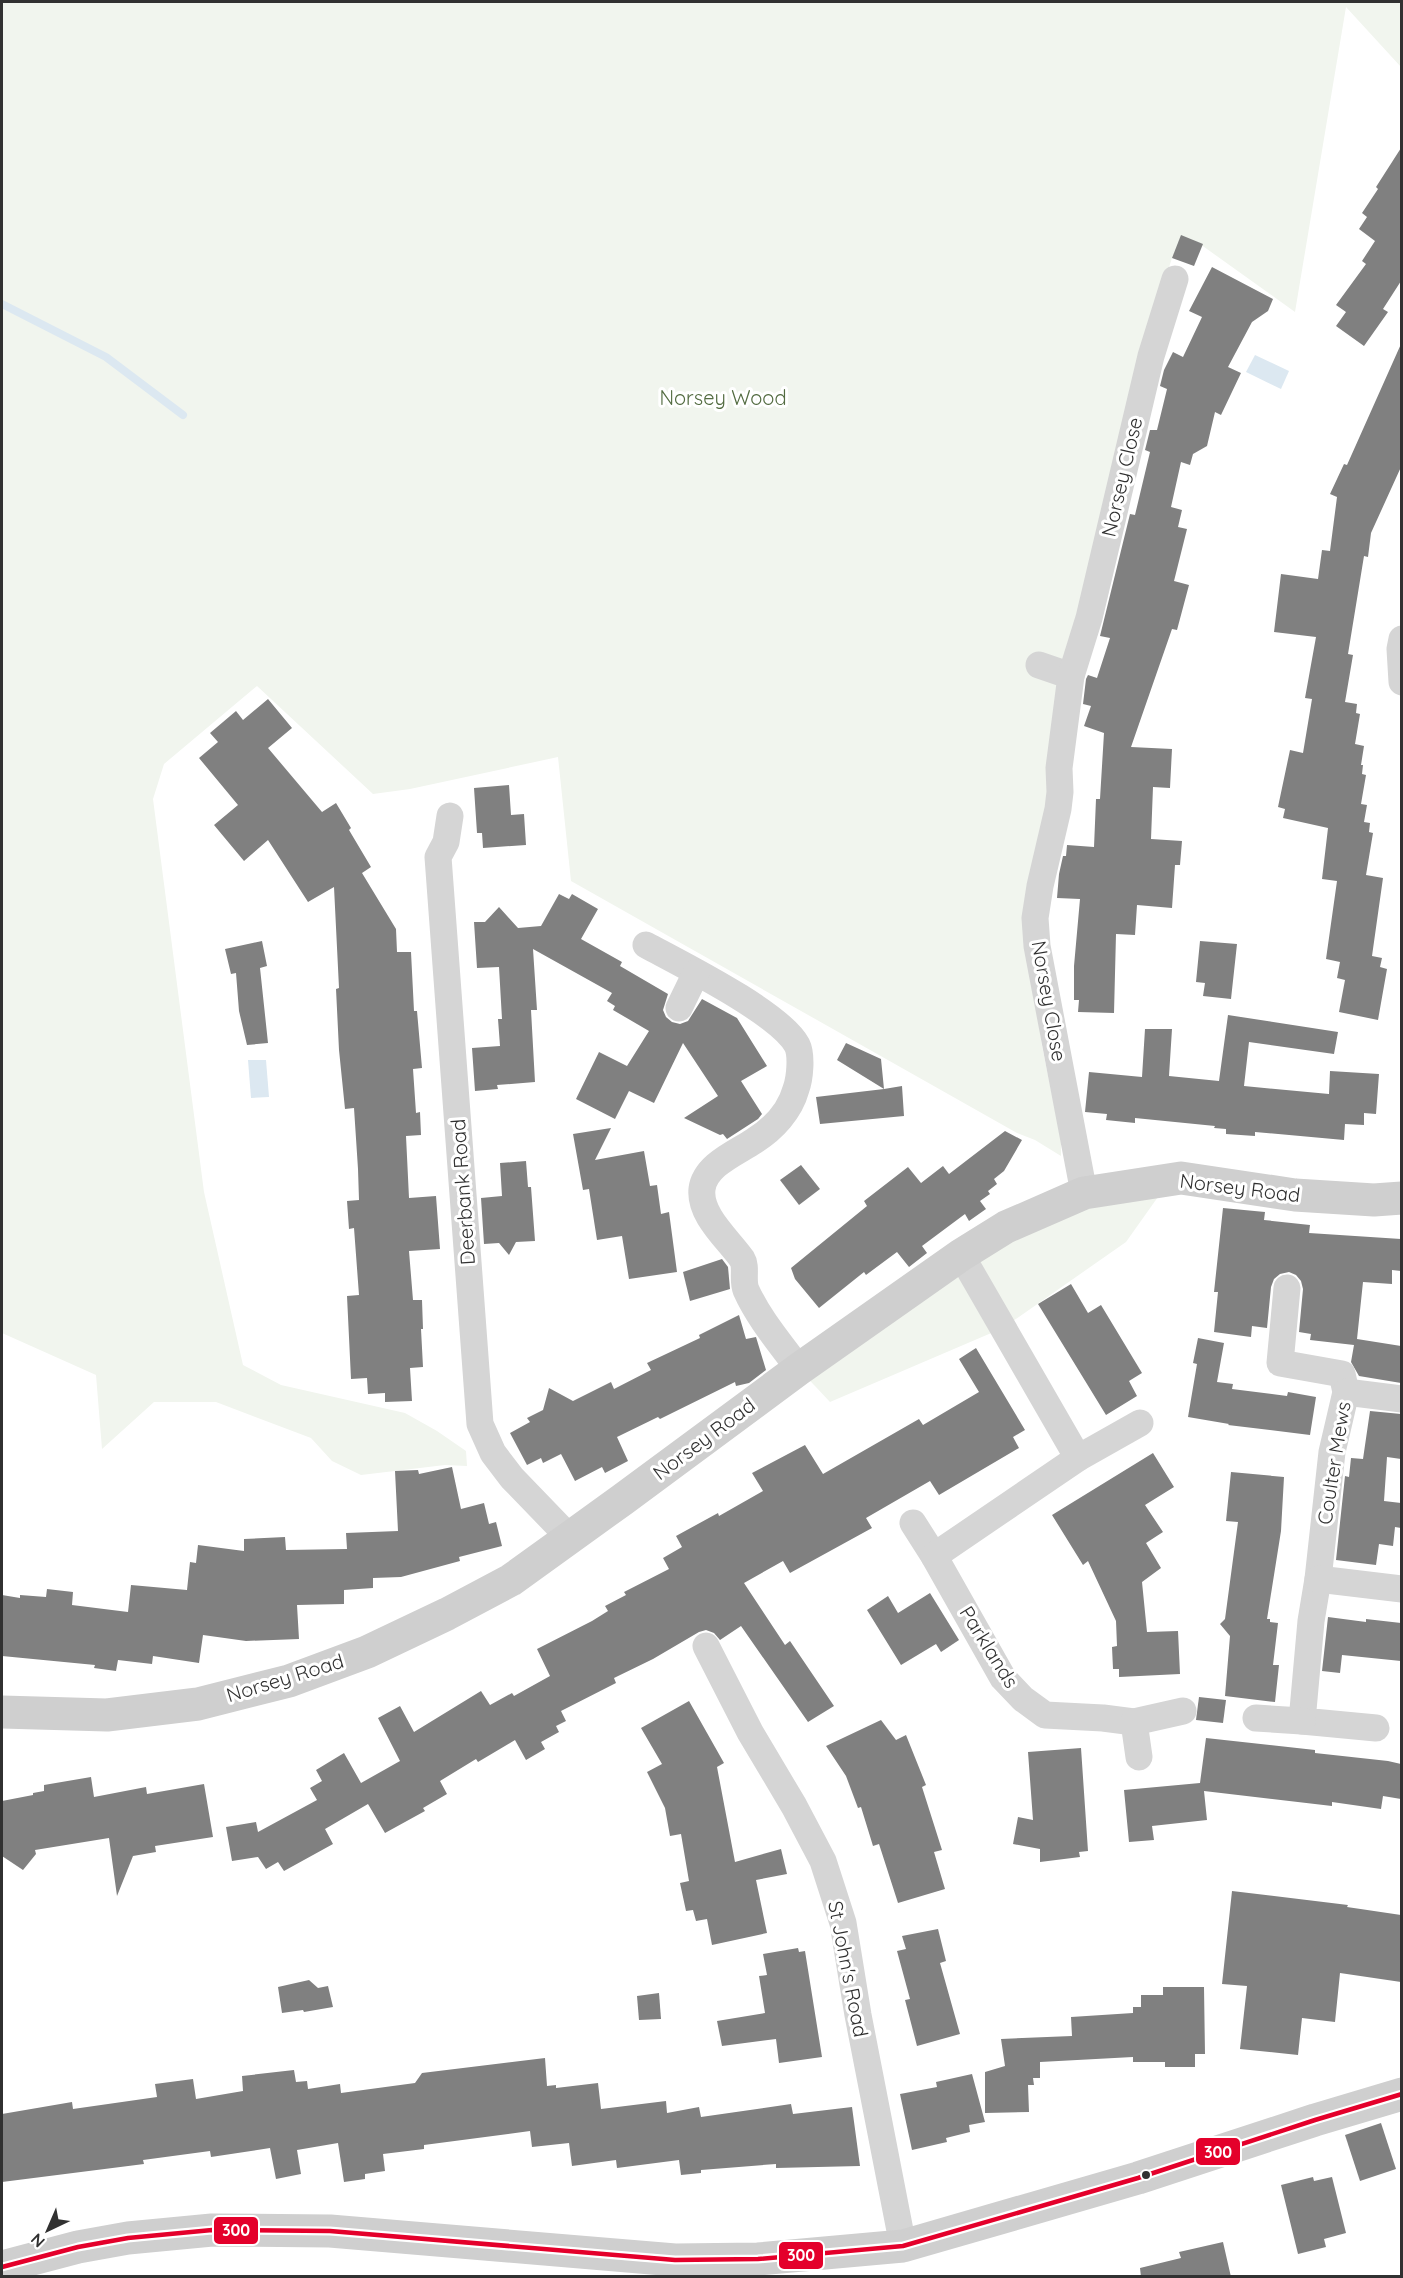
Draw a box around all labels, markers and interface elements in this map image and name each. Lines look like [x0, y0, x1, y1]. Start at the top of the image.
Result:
park label: Norsey Wood [659, 385, 787, 410]
street label: Norsey Close [1096, 415, 1147, 539]
street label: Norsey Close [1027, 939, 1072, 1063]
street label: Deerbank Road [445, 1118, 480, 1266]
street label: Norsey Road [1178, 1168, 1302, 1207]
street label: Norsey Road [648, 1392, 760, 1485]
street label: Coulter Mews [1311, 1400, 1356, 1526]
street label: Parklands [954, 1601, 1024, 1692]
street label: Norsey Road [223, 1648, 347, 1707]
street label: St John's Road [823, 1899, 874, 2039]
line badge: 300 [1195, 2137, 1241, 2166]
text: 300 [1204, 2142, 1232, 2162]
unlabelled marker [1140, 2169, 1152, 2181]
north arrow [18, 2200, 78, 2260]
line badge: 300 [213, 2216, 259, 2245]
text: 300 [222, 2220, 250, 2240]
text: N [26, 2230, 49, 2252]
line badge: 300 [778, 2241, 824, 2270]
text: 300 [787, 2245, 815, 2265]

